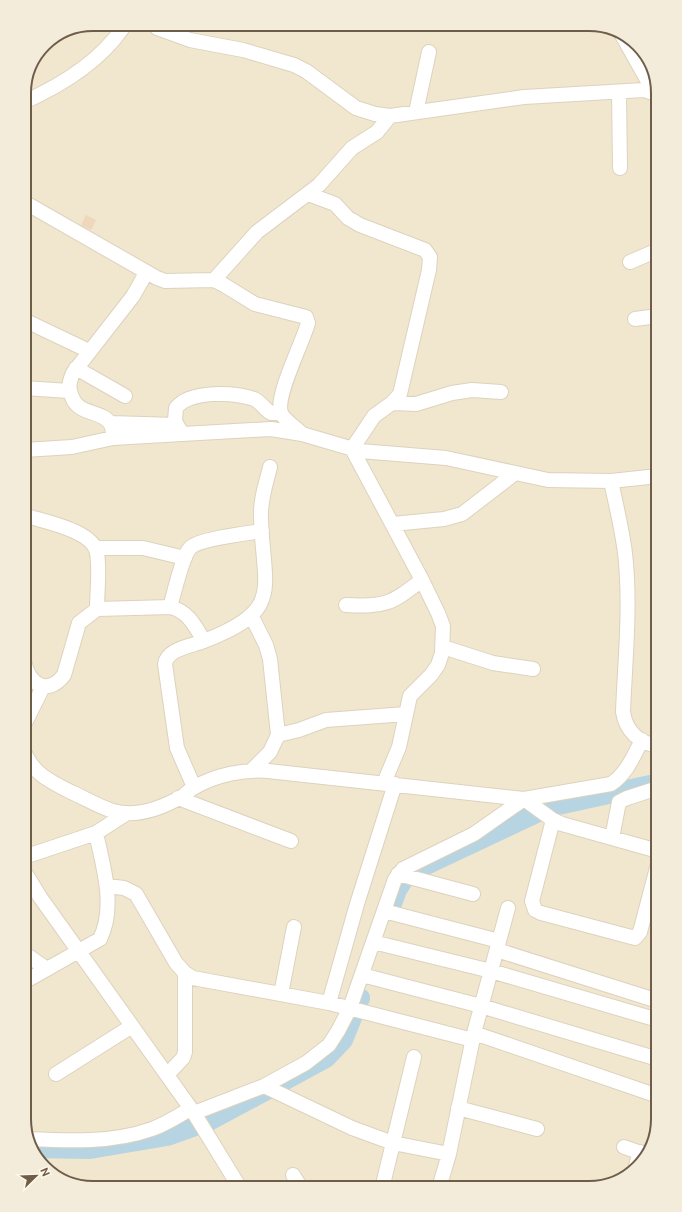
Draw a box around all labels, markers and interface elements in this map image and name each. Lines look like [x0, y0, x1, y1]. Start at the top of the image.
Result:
north arrow [16, 1156, 56, 1196]
text: N [38, 1166, 52, 1178]

